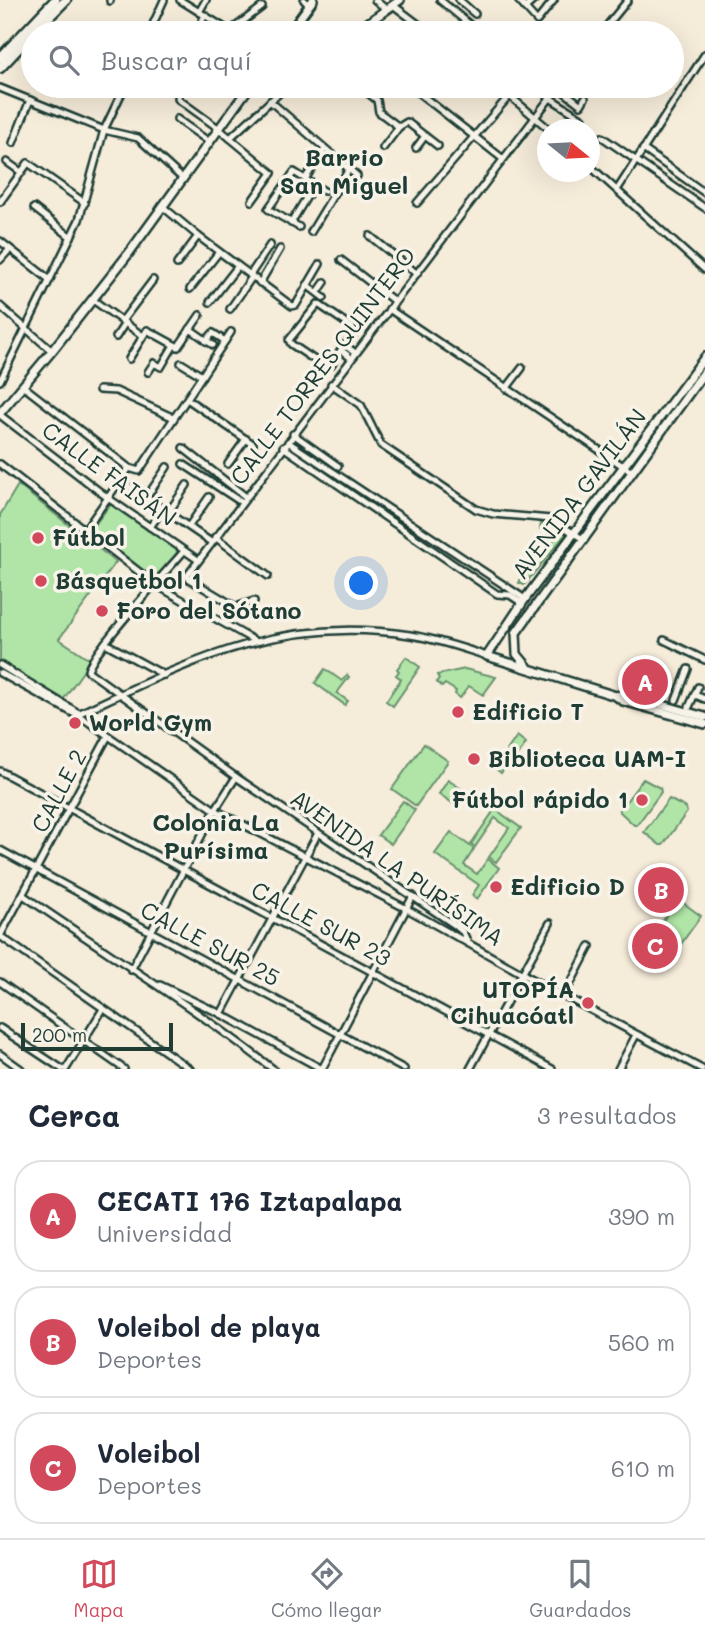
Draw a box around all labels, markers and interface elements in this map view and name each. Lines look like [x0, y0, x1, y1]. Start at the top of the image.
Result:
search box [21, 21, 684, 98]
icon: search [45, 41, 83, 79]
text: Buscar aquí [101, 43, 252, 77]
north arrow [537, 119, 600, 182]
district label: Barrio San Miguel [280, 141, 408, 200]
street label: CALLE TORRES QUINTERO [223, 240, 422, 490]
street label: AVENIDA GAVILÁN [504, 402, 652, 585]
street label: CALLE FAISÁN [36, 414, 183, 532]
place label: Fútbol [52, 522, 125, 552]
marker: Fútbol [30, 530, 46, 546]
place label: Básquetbol 1 [55, 565, 201, 595]
your location [344, 566, 378, 600]
marker: Básquetbol 1 [33, 573, 49, 589]
place label: Foro del Sótano [116, 595, 302, 625]
marker: Foro del Sótano [94, 603, 110, 619]
pin: A [622, 656, 668, 708]
place label: Edificio T [472, 696, 584, 726]
marker: Edificio T [450, 704, 466, 720]
place label: World Gym [89, 707, 212, 737]
marker: World Gym [67, 715, 83, 731]
place label: Biblioteca UAM-I [488, 743, 686, 773]
street label: CALLE 2 [24, 744, 92, 837]
marker: Biblioteca UAM-I [466, 751, 482, 767]
street label: AVENIDA LA PURÍSIMA [285, 782, 510, 952]
place label: Fútbol rápido 1 [451, 784, 628, 814]
marker: Fútbol rápido 1 [634, 792, 650, 808]
district label: Colonia La Purísima [152, 806, 280, 865]
pin: B [638, 864, 684, 916]
place label: Edificio D [510, 871, 625, 901]
street label: CALLE SUR 23 [247, 874, 396, 972]
marker: Edificio D [488, 879, 504, 895]
street label: CALLE SUR 25 [136, 894, 285, 992]
pin: C [632, 920, 678, 972]
place label: UTOPÍA Cihuacóatl [450, 974, 574, 1030]
marker: UTOPÍA Cihuacóatl [580, 995, 596, 1011]
scale bar [21, 1020, 173, 1052]
text: 200 m [32, 1022, 87, 1047]
text: Cerca [28, 1095, 120, 1135]
text: 3 resultados [537, 1100, 677, 1130]
text: CECATI 176 Iztapalapa [97, 1184, 403, 1218]
text: A [45, 1201, 61, 1231]
text: 390 m [608, 1201, 675, 1231]
text: Universidad [97, 1218, 232, 1248]
text: Voleibol de playa [97, 1310, 321, 1344]
text: B [45, 1327, 61, 1357]
text: 560 m [608, 1327, 675, 1357]
text: Deportes [97, 1344, 202, 1374]
text: Voleibol [97, 1436, 201, 1470]
text: C [44, 1453, 62, 1483]
text: 610 m [611, 1453, 675, 1483]
text: Deportes [97, 1470, 202, 1500]
tab: Mapa [74, 1555, 124, 1622]
tab: Cómo llegar [271, 1555, 382, 1622]
tab: Guardados [529, 1555, 631, 1622]

